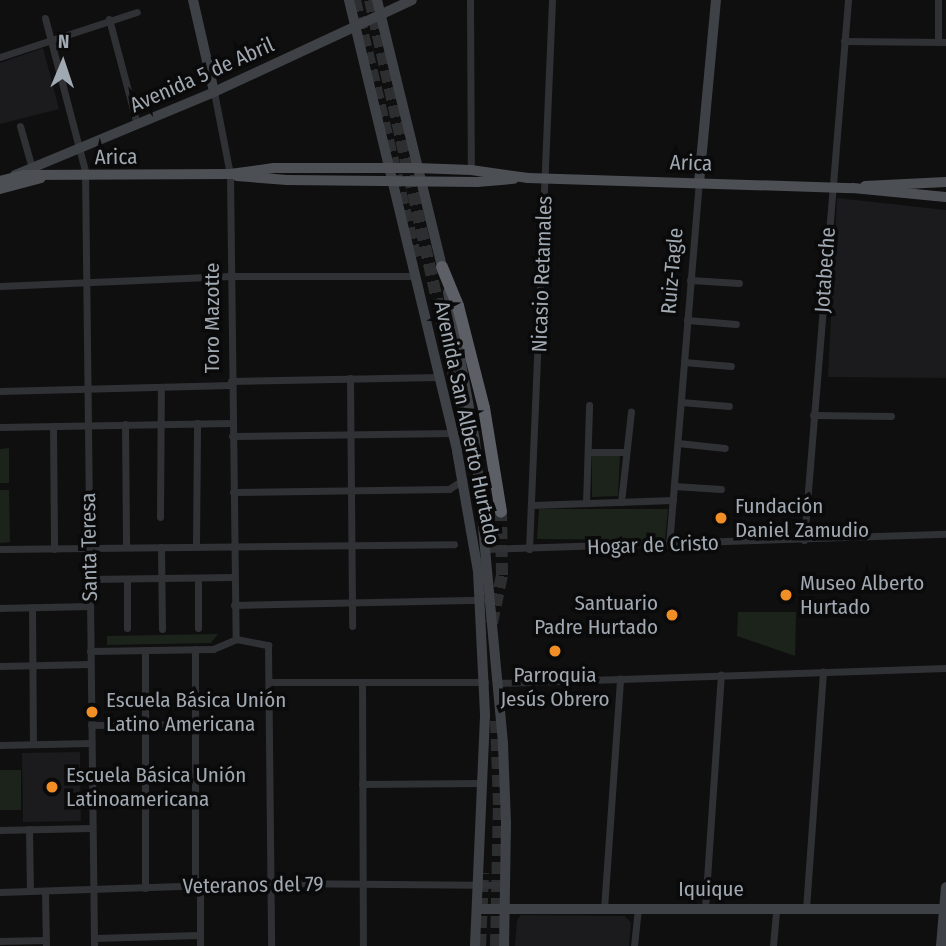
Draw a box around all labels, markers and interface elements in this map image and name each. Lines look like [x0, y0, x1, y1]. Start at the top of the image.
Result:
north arrow [28, 28, 98, 98]
text: N [58, 30, 70, 53]
street label: Avenida 5 de Abril [126, 32, 278, 118]
street label: Arica [94, 144, 138, 170]
street label: Arica [669, 150, 713, 176]
street label: Nicasio Retamales [527, 195, 557, 353]
street label: Jotabeche [809, 226, 841, 314]
street label: Ruiz-Tagle [656, 227, 688, 315]
street label: Toro Mazotte [199, 263, 225, 373]
street label: Avenida San Alberto Hurtado [429, 299, 505, 547]
street label: Santa Teresa [75, 492, 103, 602]
place label: Fundación Daniel Zamudio [735, 493, 869, 543]
marker: Fundación Daniel Zamudio [713, 510, 729, 526]
street label: Hogar de Cristo [587, 530, 719, 560]
place label: Museo Alberto Hurtado [800, 570, 924, 620]
marker: Museo Alberto Hurtado [778, 587, 794, 603]
place label: Santuario Padre Hurtado [534, 590, 658, 640]
marker: Santuario Padre Hurtado [664, 607, 680, 623]
marker: Parroquia Jesús Obrero [547, 643, 563, 659]
place label: Parroquia Jesús Obrero [500, 662, 610, 712]
place label: Escuela Básica Unión Latino Americana [106, 687, 286, 737]
marker: Escuela Básica Unión Latino Americana [84, 704, 100, 720]
place label: Escuela Básica Unión Latinoamericana [66, 762, 246, 812]
marker: Escuela Básica Unión Latinoamericana [44, 779, 60, 795]
street label: Veteranos del 79 [182, 871, 324, 899]
street label: Iquique [678, 876, 744, 902]

